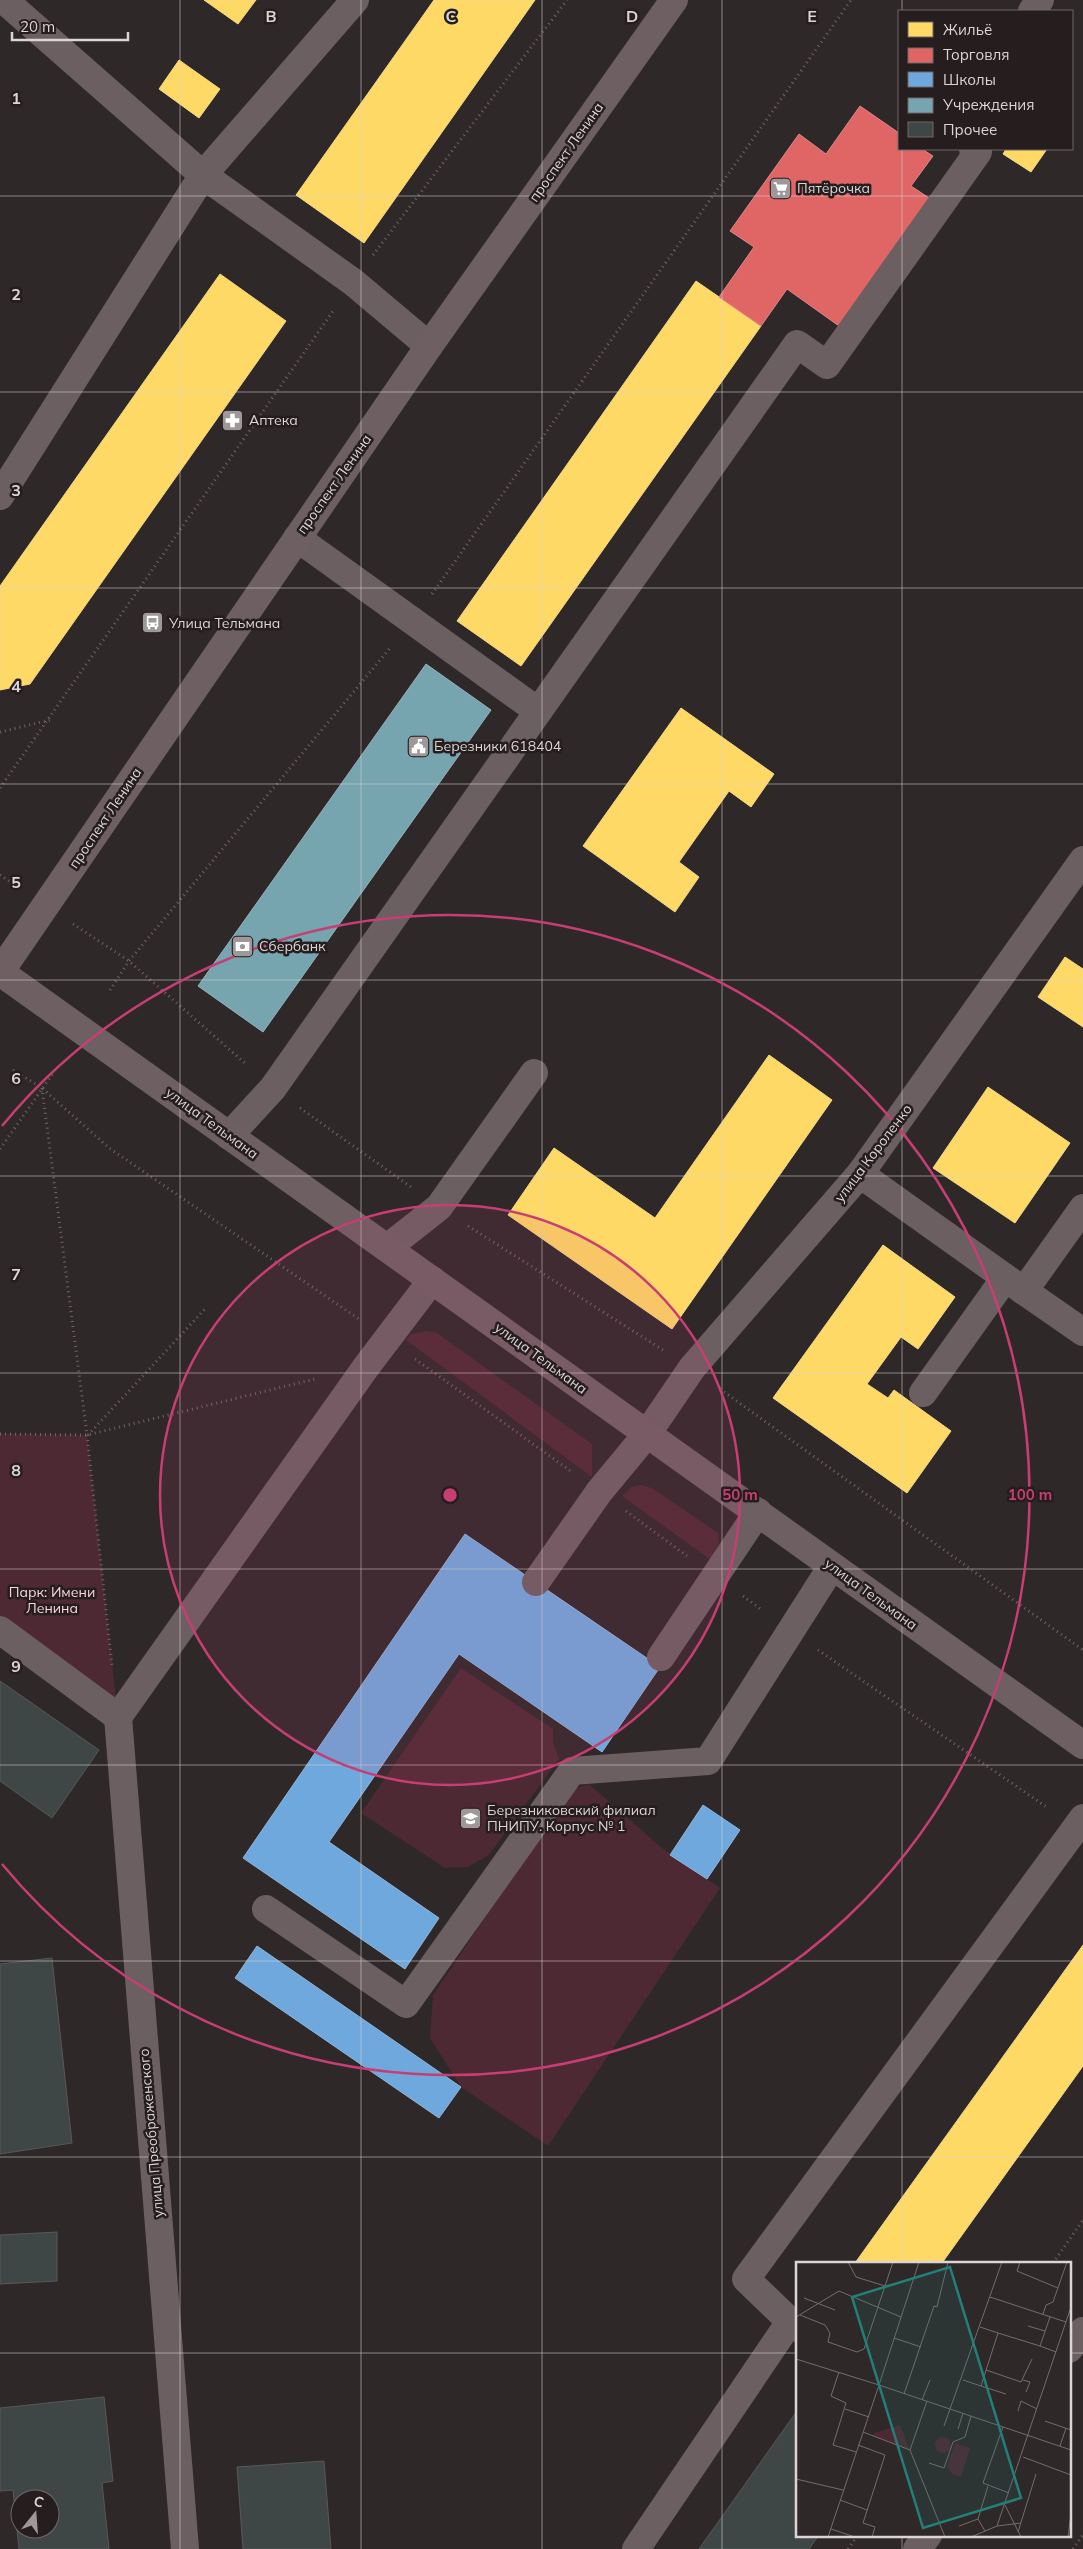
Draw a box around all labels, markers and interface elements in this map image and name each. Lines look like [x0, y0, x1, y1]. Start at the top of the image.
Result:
text: B [265, 6, 277, 26]
text: C [446, 6, 457, 26]
text: D [626, 6, 638, 26]
text: E [807, 6, 817, 26]
scale bar [12, 10, 129, 42]
legend [898, 10, 1073, 150]
text: 20 m [20, 17, 55, 36]
text: Жильё [943, 20, 992, 39]
text: Торговля [943, 45, 1010, 64]
text: Школы [943, 70, 996, 89]
text: 1 [11, 88, 21, 108]
text: Учреждения [942, 95, 1035, 114]
street label: проспект Ленина [525, 99, 607, 205]
text: Прочее [943, 120, 997, 139]
supermarket icon: Пятёрочка [769, 176, 793, 200]
place label: Пятёрочка [797, 179, 870, 197]
text: 2 [11, 284, 21, 304]
pharmacy icon: Аптека [221, 408, 245, 432]
place label: Аптека [249, 411, 298, 429]
street label: проспект Ленина [293, 431, 375, 537]
text: 3 [11, 480, 21, 500]
bus stop icon: Улица Тельмана [141, 611, 165, 635]
place label: Улица Тельмана [168, 614, 280, 632]
text: 4 [11, 676, 21, 696]
public building icon: Березники 618404 [406, 734, 430, 758]
place label: Березники 618404 [434, 737, 562, 755]
street label: проспект Ленина [65, 764, 145, 872]
text: 5 [11, 872, 21, 892]
bank icon: Сбербанк [231, 934, 255, 958]
place label: Сбербанк [259, 937, 326, 955]
text: 6 [11, 1068, 21, 1088]
street label: улица Тельмана [162, 1083, 262, 1163]
street label: улица Короленко [830, 1100, 916, 1206]
text: 7 [11, 1264, 21, 1284]
street label: улица Тельмана [491, 1318, 591, 1398]
text: 8 [11, 1460, 21, 1480]
text: 50 m [722, 1485, 758, 1504]
text: 100 m [1008, 1485, 1052, 1504]
centre of rings [441, 1486, 459, 1504]
street label: улица Тельмана [821, 1554, 921, 1634]
park label: Парк: Имени Ленина [9, 1583, 95, 1617]
text: 9 [11, 1656, 21, 1676]
place label: Березниковский филиал ПНИПУ. Корпус № 1 [487, 1801, 656, 1835]
school or university icon: Березниковский филиал ПНИПУ. Корпус № 1 [459, 1806, 483, 1830]
street label: улица Преображенского [135, 2048, 167, 2218]
inset map [796, 2262, 1070, 2536]
north arrow [10, 2489, 60, 2539]
text: С [32, 2492, 46, 2512]

